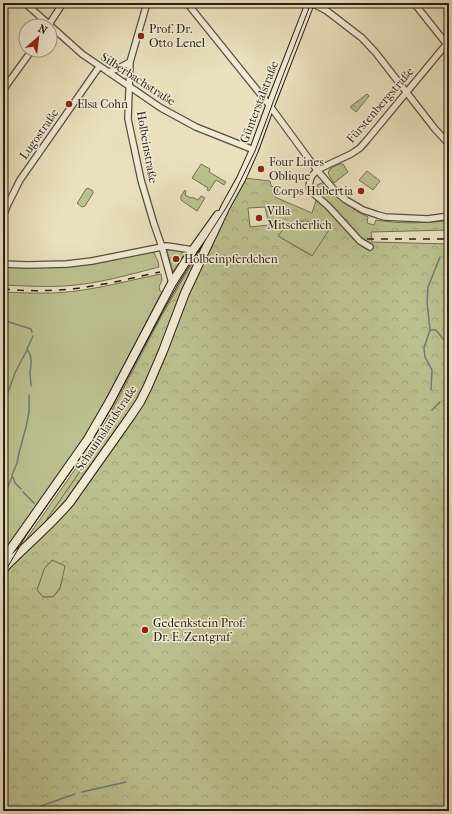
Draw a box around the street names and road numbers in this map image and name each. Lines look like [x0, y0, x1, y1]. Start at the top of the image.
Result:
street label: Silberbachstraße [98, 50, 178, 108]
street label: Günterstalstraße [237, 59, 281, 145]
street label: Fürstenbergstraße [343, 64, 417, 146]
street label: Lugostraße [17, 106, 62, 162]
street label: Holbeinstraße [134, 110, 160, 184]
street label: Schauinslandstraße [72, 383, 140, 473]

